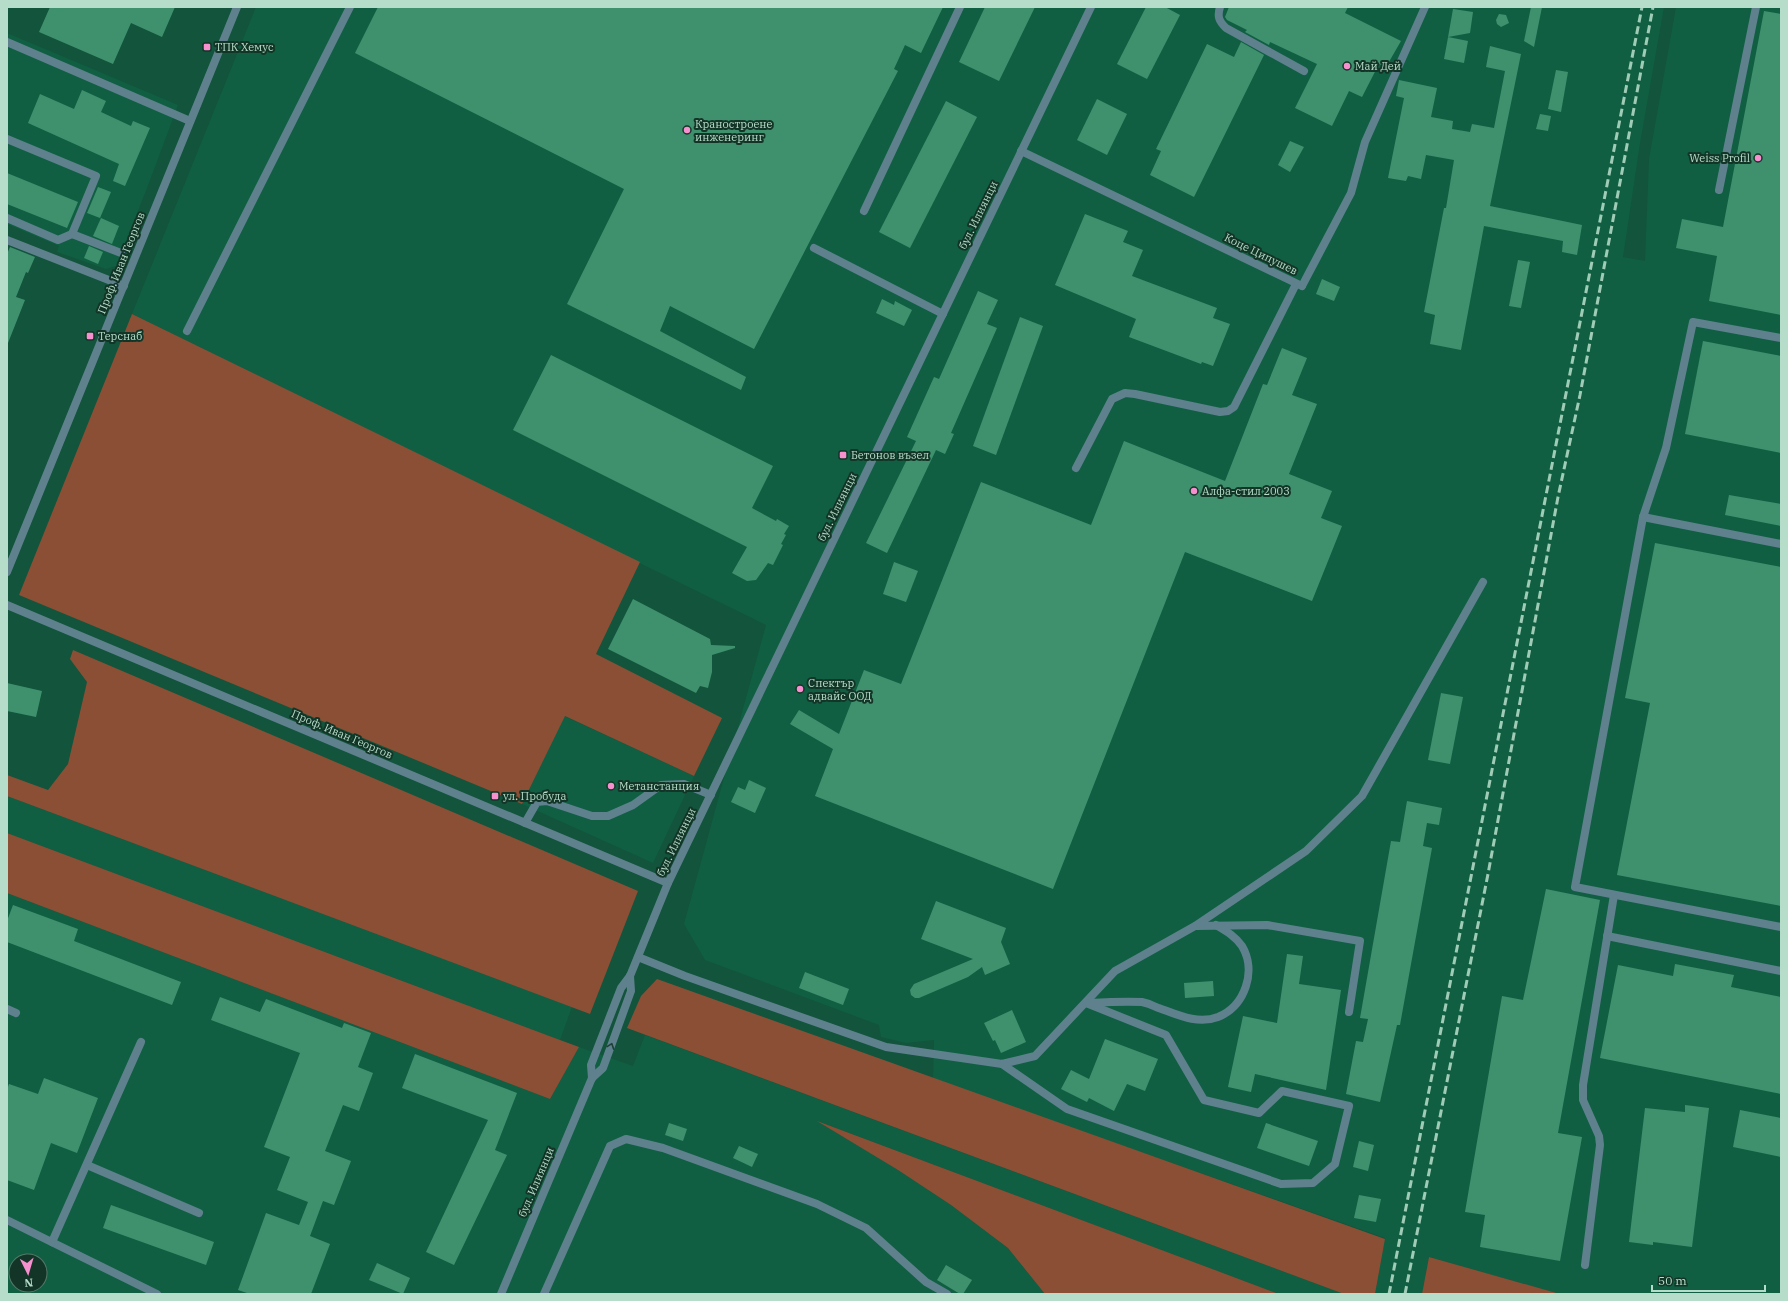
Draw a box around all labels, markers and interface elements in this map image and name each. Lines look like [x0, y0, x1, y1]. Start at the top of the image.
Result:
place label: ТПК Хемус [215, 40, 274, 54]
marker: ТПК Хемус [202, 42, 212, 52]
place label: Май Дей [1355, 59, 1401, 73]
marker: Май Дей [1342, 61, 1352, 71]
place label: Краностроене инженеринг [695, 117, 773, 144]
marker: Краностроене инженеринг [682, 125, 692, 135]
place label: Weiss Profil [1689, 151, 1750, 165]
marker: Weiss Profil [1753, 153, 1763, 163]
street label: бул. Илиянци [955, 179, 1001, 251]
street label: Проф. Иван Георгов [94, 210, 148, 316]
street label: Коце Ципушев [1222, 230, 1300, 278]
place label: Терснаб [98, 329, 142, 343]
marker: Терснаб [85, 331, 95, 341]
place label: Бетонов възел [851, 448, 929, 462]
marker: Бетонов възел [838, 450, 848, 460]
street label: бул. Илиянци [814, 471, 860, 543]
place label: Алфа-стил 2003 [1202, 484, 1290, 498]
marker: Алфа-стил 2003 [1189, 486, 1199, 496]
place label: Спектър адвайс ООД [808, 676, 872, 703]
marker: Спектър адвайс ООД [795, 684, 805, 694]
street label: Проф. Иван Георгов [289, 706, 395, 762]
place label: Метанстанция [619, 779, 699, 793]
marker: Метанстанция [606, 781, 616, 791]
place label: ул. Пробуда [503, 789, 566, 803]
marker: ул. Пробуда [490, 791, 500, 801]
street label: бул. Илиянци [653, 806, 699, 878]
one-way arrow [606, 1042, 615, 1049]
street label: бул. Илиянци [515, 1145, 557, 1219]
north arrow [8, 1253, 48, 1293]
scale bar [1652, 1267, 1765, 1293]
text: 50 m [1658, 1273, 1687, 1288]
text: N [24, 1276, 34, 1290]

